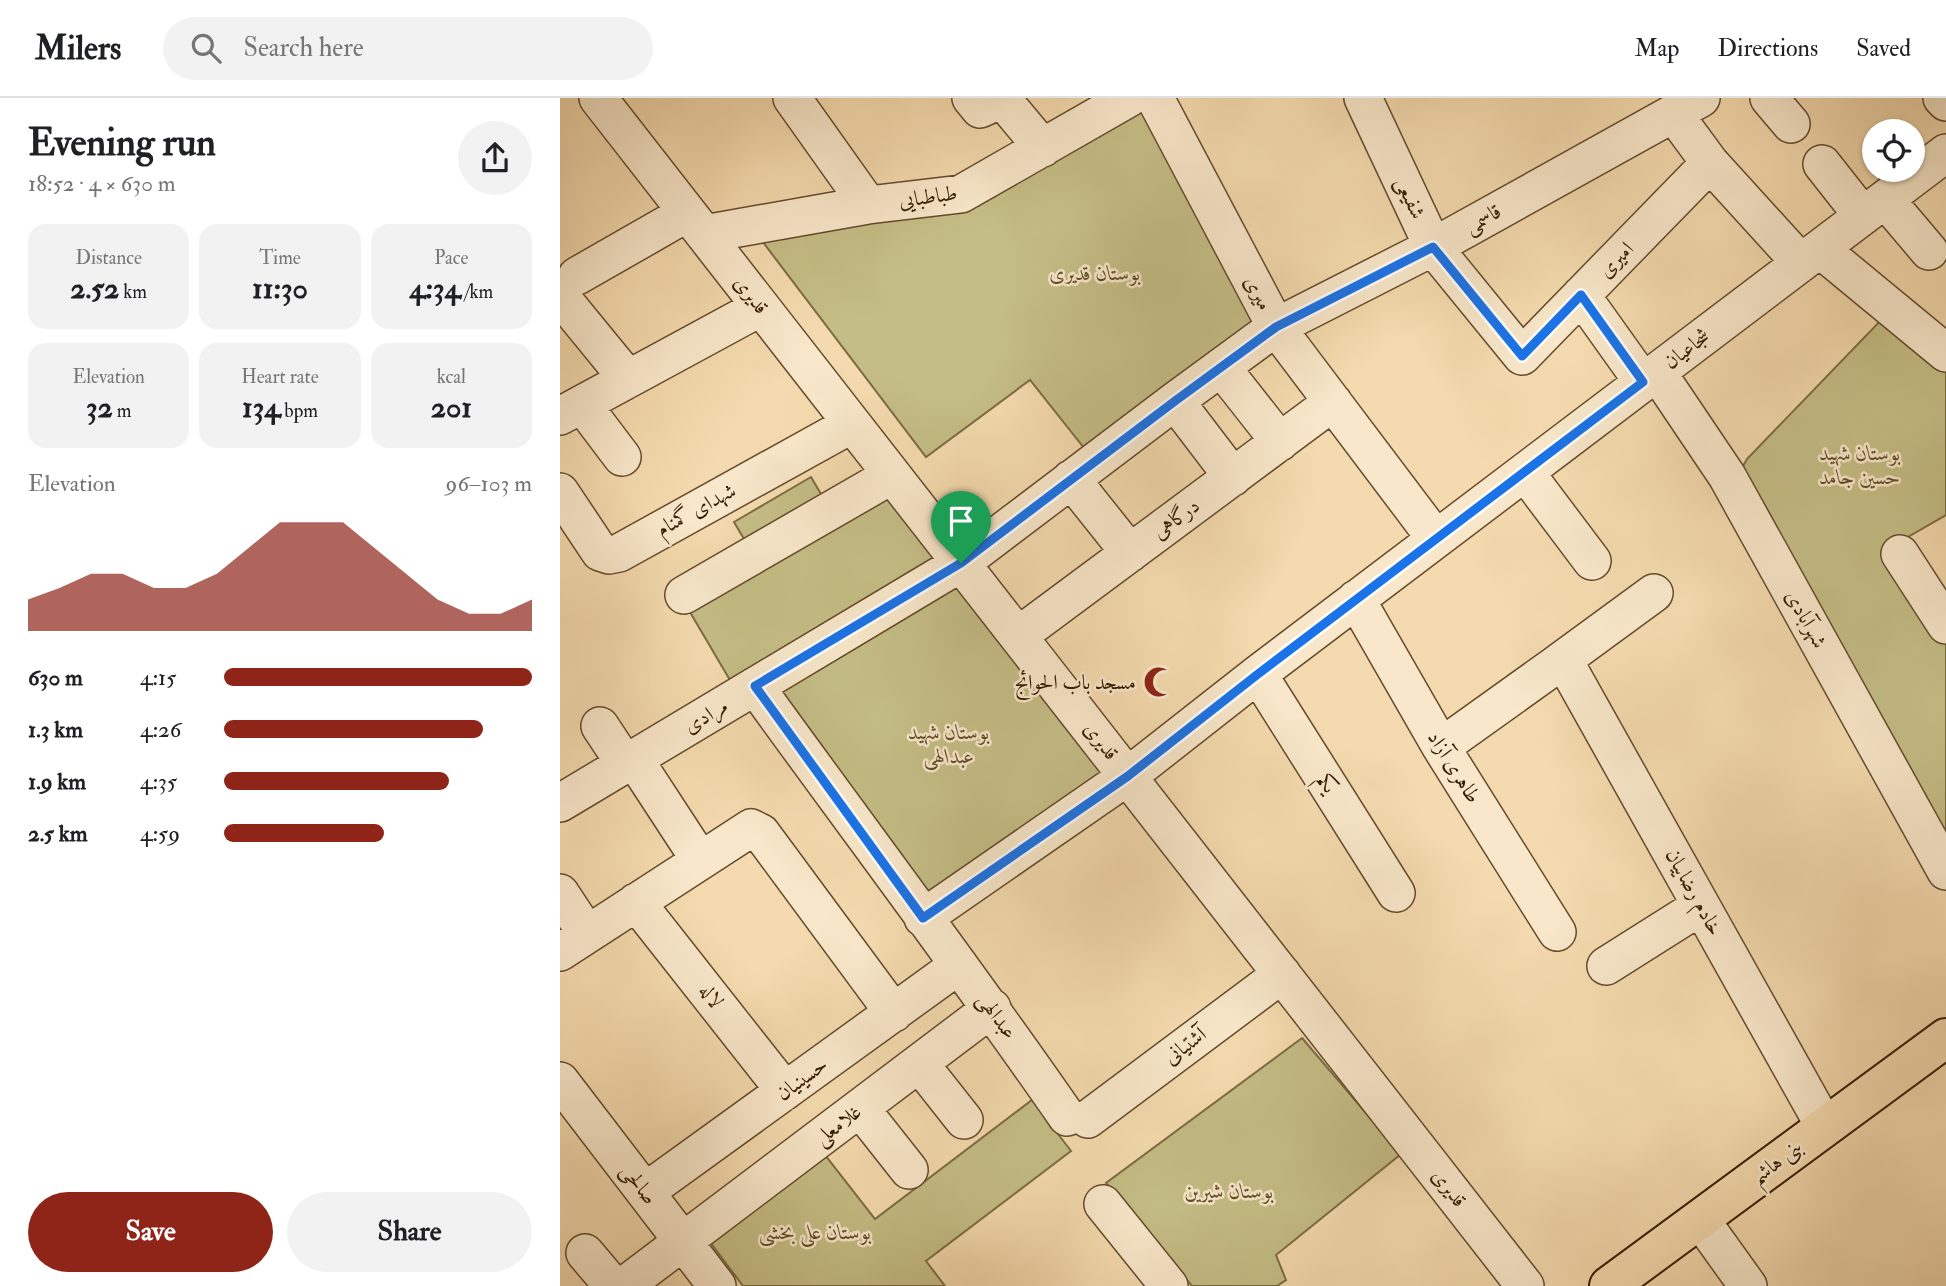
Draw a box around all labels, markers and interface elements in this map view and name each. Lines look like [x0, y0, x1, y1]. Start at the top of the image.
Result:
search box [163, 17, 653, 80]
text: Milers [35, 28, 121, 69]
icon: search [187, 29, 225, 67]
text: Search here [243, 32, 364, 64]
text: Map [1634, 33, 1679, 64]
text: Directions [1717, 33, 1818, 64]
text: Saved [1856, 33, 1911, 64]
text: Evening run [28, 119, 216, 167]
map controls [1862, 119, 1925, 182]
button: locate [1862, 119, 1925, 182]
button: share [458, 121, 532, 195]
text: 18:52 · 4 × 630 m [28, 169, 176, 198]
street label: شفیعی [1389, 173, 1431, 223]
street label: طباطبایی [897, 180, 959, 214]
street label: قاسمی [1460, 198, 1506, 240]
street label: امیری [1592, 236, 1640, 284]
text: Distance [75, 246, 142, 270]
text: Time [259, 246, 301, 270]
text: Pace [434, 246, 468, 270]
park label: بوستان قدیری [1049, 260, 1141, 287]
text: 2.52 [70, 270, 119, 307]
text: 11:30 [252, 270, 308, 307]
text: 4:34 [409, 270, 461, 307]
street label: قدیری [727, 270, 775, 320]
street label: میری [1238, 271, 1278, 315]
text: km [119, 280, 147, 304]
text: /km [461, 280, 493, 304]
street label: شجاعیان [1658, 323, 1716, 375]
text: Elevation [72, 365, 145, 389]
text: Heart rate [241, 365, 319, 389]
text: kcal [437, 365, 466, 389]
text: 32 [86, 389, 113, 426]
text: 134 [242, 389, 280, 426]
text: 201 [431, 389, 472, 426]
text: m [113, 399, 131, 423]
text: bpm [280, 399, 318, 423]
park label: بوستان شهید حسین جامد [1819, 440, 1901, 491]
text: Elevation [28, 469, 116, 498]
text: 96–103 m [446, 469, 532, 498]
street label: شهدای گمنام [651, 476, 743, 546]
pin [931, 491, 991, 563]
street label: درگاهی [1147, 492, 1205, 546]
icon: arrive [942, 502, 980, 540]
street label: شهرآبادی [1779, 585, 1833, 653]
text: 630 m [28, 663, 83, 692]
text: 4:15 [140, 663, 176, 692]
mosque icon: مسجد باب الحوائج [1142, 665, 1176, 699]
place label: مسجد باب الحوائج [1015, 669, 1136, 700]
street label: مرادی [679, 692, 734, 741]
text: 1.3 km [28, 715, 83, 744]
text: 4:26 [140, 715, 181, 744]
street label: قدیری [1077, 716, 1125, 766]
park label: بوستان شهید عبدالهی [908, 719, 990, 770]
street label: طاهری آزاد [1421, 726, 1487, 808]
text: 1.9 km [28, 767, 86, 796]
text: 4:35 [140, 767, 177, 796]
street label: یکم [1306, 768, 1344, 802]
text: 2.5 km [28, 819, 88, 848]
text: 4:59 [140, 819, 180, 848]
street label: خادم رضاییان [1656, 844, 1729, 942]
street label: لاله [693, 978, 729, 1014]
street label: عبدالهی [971, 987, 1023, 1045]
street label: آشتیانی [1158, 1020, 1214, 1071]
street label: حسینیان [771, 1051, 833, 1107]
street label: غلامعلی [809, 1098, 868, 1153]
street label: بنی هاشم [1745, 1134, 1813, 1196]
street label: صالحی [615, 1158, 663, 1210]
street label: قدیری [1425, 1163, 1473, 1213]
park label: بوستان شیرین [1184, 1178, 1274, 1205]
button: Save [28, 1192, 273, 1272]
button: Share [287, 1192, 532, 1272]
park label: بوستان علی بخشی [759, 1219, 871, 1248]

